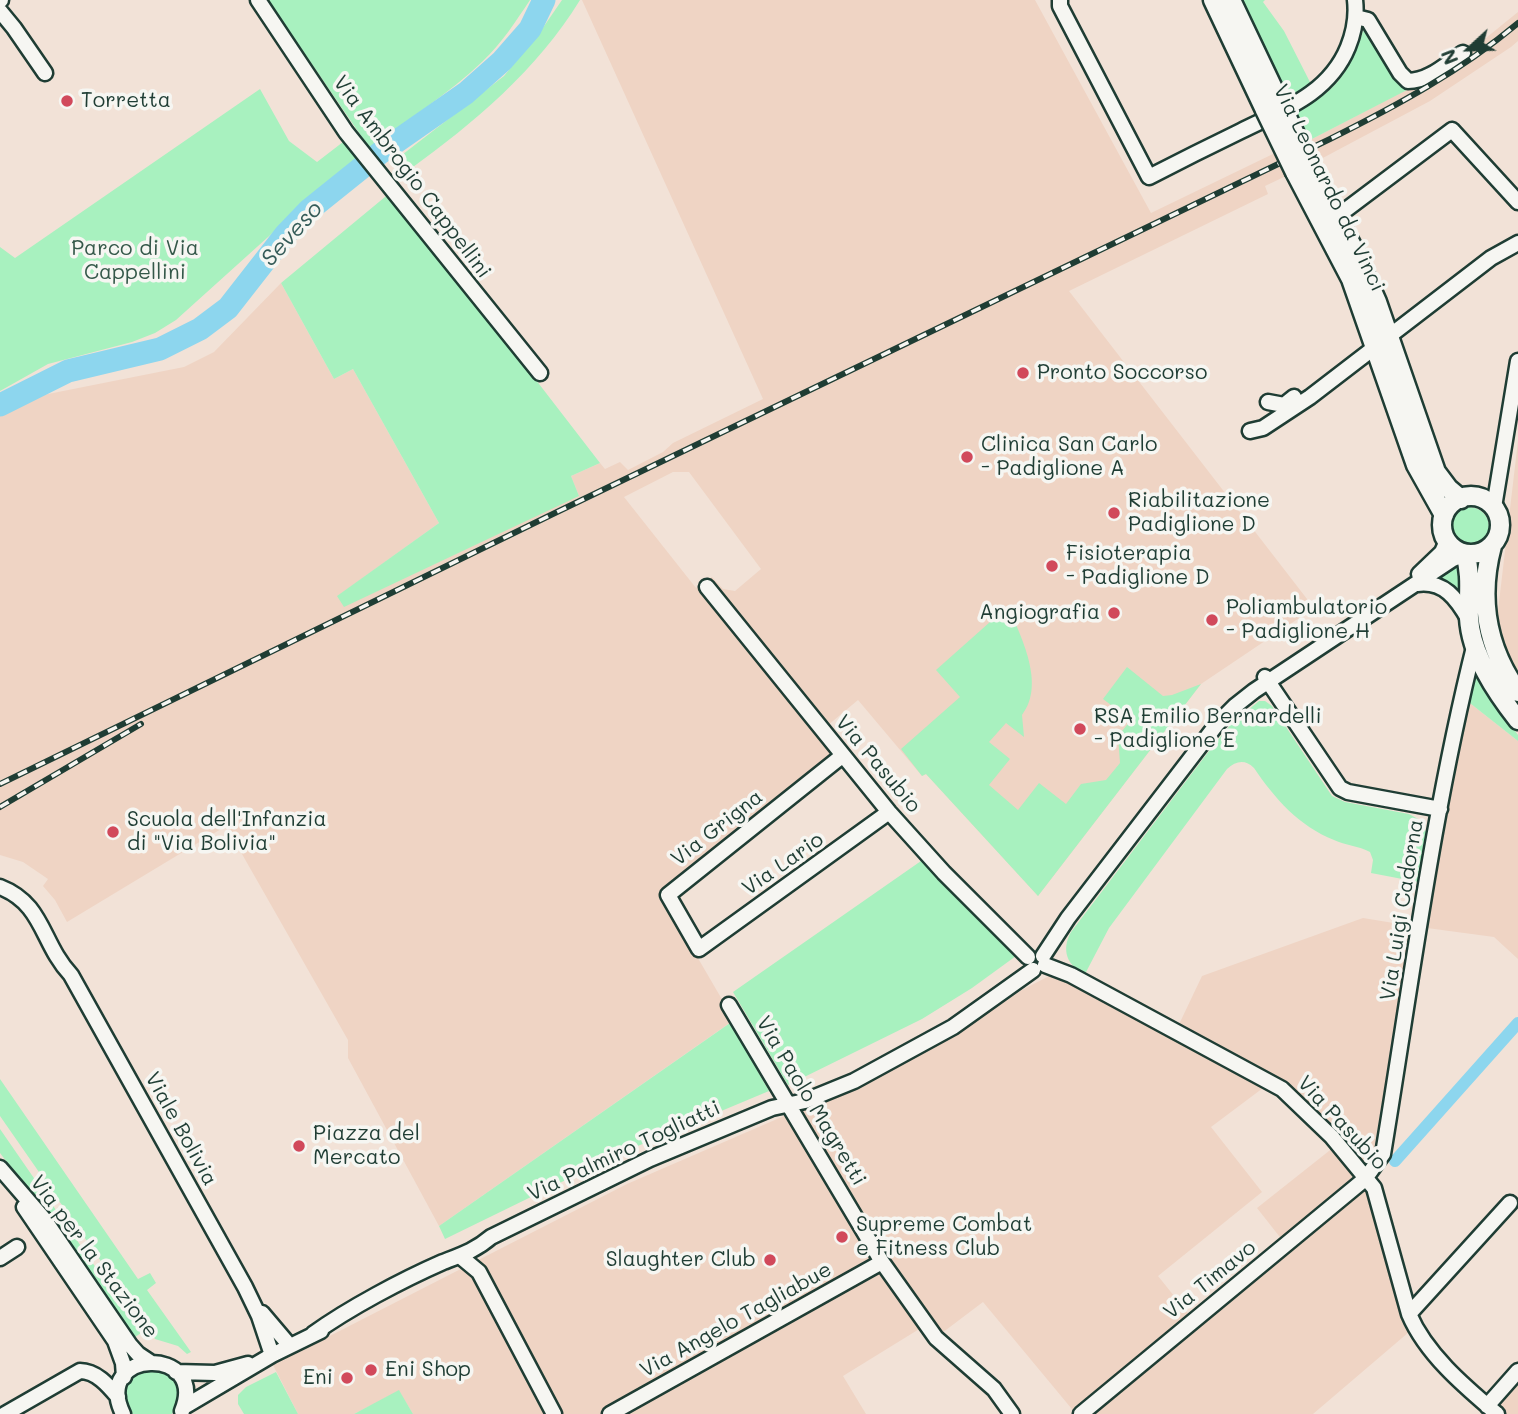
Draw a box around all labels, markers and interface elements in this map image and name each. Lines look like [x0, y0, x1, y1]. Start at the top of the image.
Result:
north arrow [1434, 14, 1504, 84]
text: N [1435, 46, 1463, 68]
street label: Via Ambrogio Cappellini [328, 71, 496, 283]
street label: Via Leonardo da Vinci [1268, 80, 1390, 296]
place label: Torretta [81, 88, 171, 114]
marker: Torretta [59, 93, 75, 109]
water label: Seveso [256, 196, 328, 272]
park label: Parco di Via Cappellini [71, 236, 199, 286]
place label: Pronto Soccorso [1037, 360, 1207, 386]
marker: Pronto Soccorso [1015, 365, 1031, 381]
place label: Clinica San Carlo - Padiglione A [981, 432, 1158, 482]
marker: Clinica San Carlo - Padiglione A [959, 449, 975, 465]
place label: Riabilitazione Padiglione D [1128, 488, 1270, 538]
marker: Riabilitazione Padiglione D [1106, 505, 1122, 521]
place label: Fisioterapia - Padiglione D [1066, 541, 1209, 591]
marker: Fisioterapia - Padiglione D [1044, 558, 1060, 574]
place label: Poliambulatorio - Padiglione H [1226, 595, 1387, 645]
place label: Angiografia [979, 600, 1100, 626]
marker: Angiografia [1106, 605, 1122, 621]
marker: Poliambulatorio - Padiglione H [1204, 612, 1220, 628]
place label: RSA Emilio Bernardelli - Padiglione E [1094, 704, 1322, 754]
street label: Via Pasubio [830, 710, 926, 818]
marker: RSA Emilio Bernardelli - Padiglione E [1072, 721, 1088, 737]
street label: Via Grigna [666, 784, 768, 872]
place label: Scuola dell'Infanzia di "Via Bolivia" [127, 807, 327, 857]
street label: Via Luigi Cadorna [1375, 818, 1429, 1002]
marker: Scuola dell'Infanzia di "Via Bolivia" [105, 824, 121, 840]
street label: Via Lario [738, 827, 828, 901]
street label: Via Paolo Magretti [751, 1012, 871, 1190]
street label: Viale Bolivia [139, 1068, 223, 1190]
street label: Via Pasubio [1292, 1071, 1392, 1175]
street label: Via Palmiro Togliatti [524, 1095, 724, 1207]
place label: Piazza del Mercato [313, 1121, 420, 1171]
marker: Piazza del Mercato [291, 1138, 307, 1154]
street label: Via per la Stazione [25, 1171, 163, 1343]
place label: Supreme Combat e Fitness Club [856, 1212, 1032, 1262]
marker: Supreme Combat e Fitness Club [834, 1229, 850, 1245]
street label: Via Timavo [1159, 1235, 1261, 1325]
place label: Slaughter Club [606, 1247, 756, 1273]
marker: Slaughter Club [762, 1252, 778, 1268]
street label: Via Angelo Tagliabue [636, 1257, 836, 1383]
place label: Eni Shop [385, 1357, 471, 1383]
marker: Eni Shop [363, 1362, 379, 1378]
place label: Eni [303, 1365, 333, 1391]
marker: Eni [339, 1370, 355, 1386]

